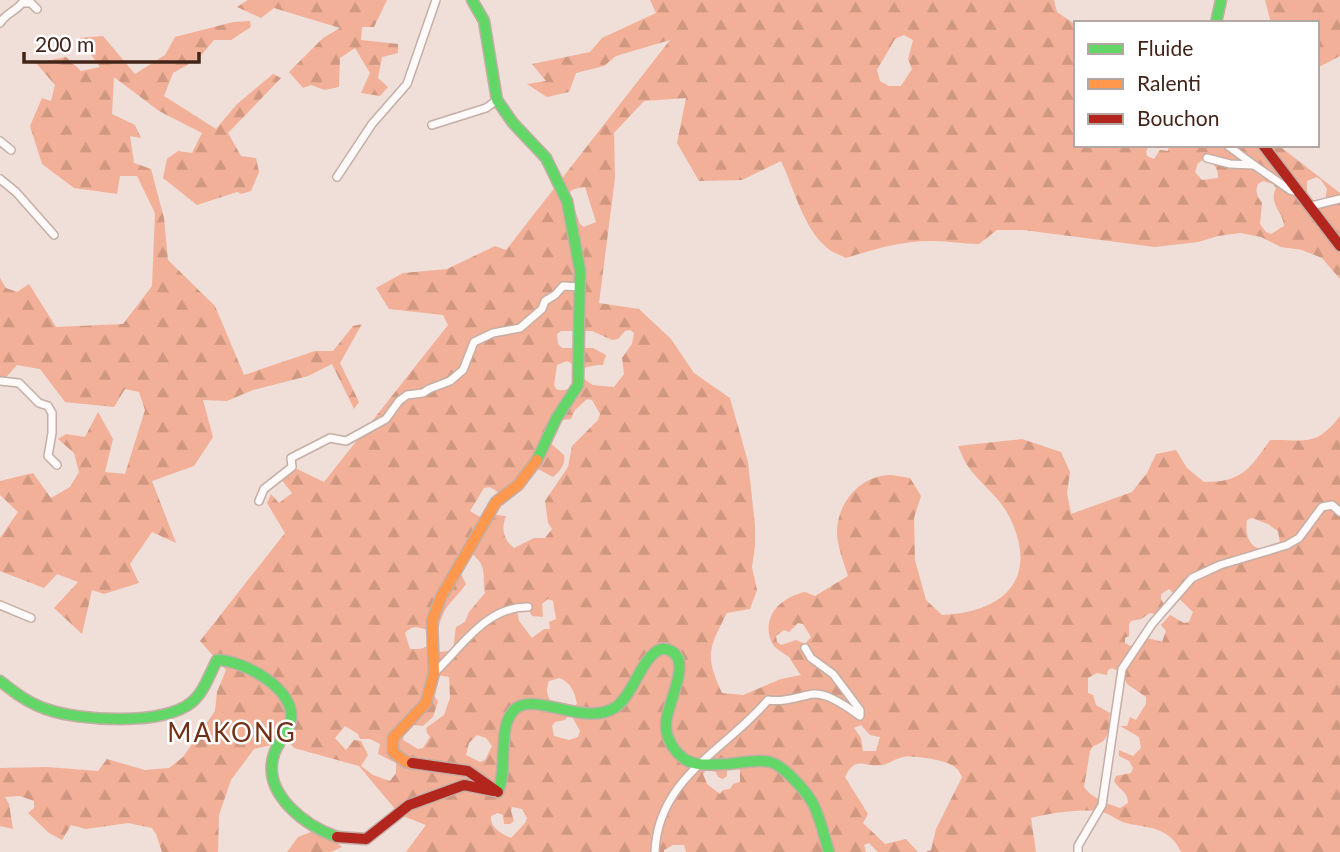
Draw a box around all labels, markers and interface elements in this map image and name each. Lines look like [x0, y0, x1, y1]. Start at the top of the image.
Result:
scale bar [24, 21, 200, 65]
legend [1074, 21, 1319, 147]
text: 200 m [35, 31, 94, 56]
text: Fluide [1137, 35, 1193, 60]
text: Ralenti [1137, 70, 1201, 95]
text: Bouchon [1137, 105, 1219, 130]
district label: MAKONG [167, 716, 297, 748]

